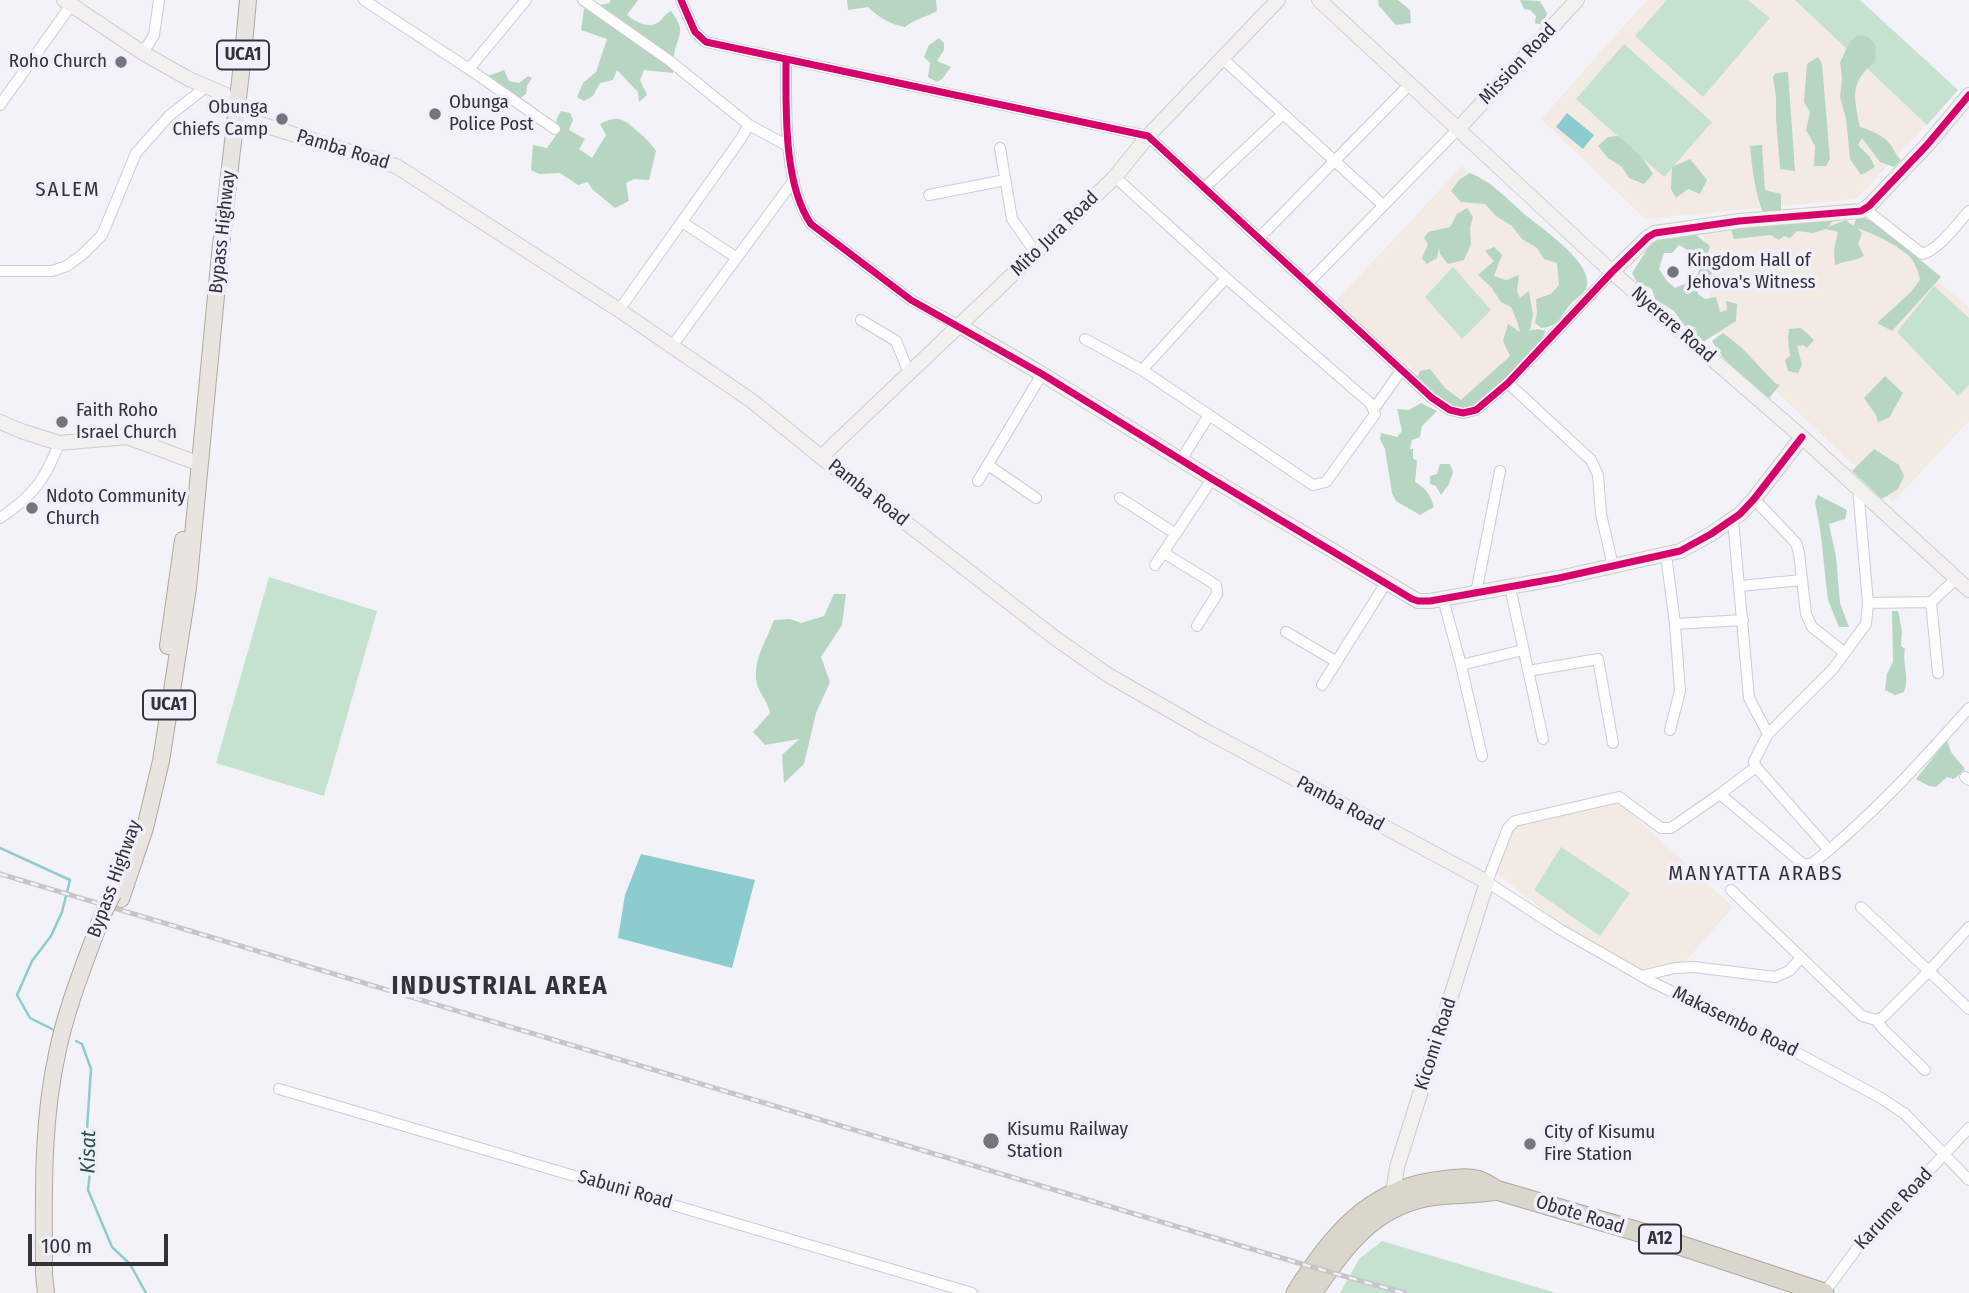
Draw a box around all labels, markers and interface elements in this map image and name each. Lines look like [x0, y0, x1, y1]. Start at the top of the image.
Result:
street label: Mission Road [1475, 19, 1561, 109]
road number: UCA1 [217, 40, 269, 70]
place label: Roho Church [9, 51, 107, 73]
marker: Roho Church [113, 54, 129, 70]
place label: Obunga Police Post [449, 92, 533, 136]
place label: Obunga Chiefs Camp [173, 97, 268, 141]
marker: Obunga Police Post [427, 106, 443, 122]
marker: Obunga Chiefs Camp [274, 111, 290, 127]
street label: Pamba Road [294, 125, 392, 175]
street label: Bypass Highway [205, 169, 241, 295]
district label: SALEM [36, 177, 100, 203]
street label: Mito Jura Road [1006, 187, 1104, 281]
place label: Kingdom Hall of Jehova's Witness [1687, 250, 1816, 294]
marker: Kingdom Hall of Jehova's Witness [1665, 264, 1681, 280]
street label: Nyerere Road [1626, 282, 1720, 368]
place label: Faith Roho Israel Church [76, 400, 177, 444]
marker: Faith Roho Israel Church [54, 414, 70, 430]
street label: Pamba Road [823, 454, 913, 532]
place label: Ndoto Community Church [46, 486, 186, 530]
marker: Ndoto Community Church [24, 500, 40, 516]
road number: UCA1 [143, 690, 195, 720]
street label: Pamba Road [1292, 771, 1388, 837]
street label: Bypass Highway [83, 817, 147, 941]
district label: MANYATTA ARABS [1670, 861, 1842, 887]
district label: INDUSTRIAL AREA [393, 971, 607, 1003]
street label: Makasembo Road [1669, 982, 1801, 1062]
street label: Kicomi Road [1410, 995, 1462, 1093]
place label: Kisumu Railway Station [1007, 1119, 1128, 1163]
place label: City of Kisumu Fire Station [1544, 1122, 1655, 1166]
water label: Kisat [76, 1130, 102, 1174]
marker: Kisumu Railway Station [981, 1131, 1001, 1151]
marker: City of Kisumu Fire Station [1522, 1136, 1538, 1152]
street label: Karume Road [1850, 1163, 1938, 1255]
street label: Sabuni Road [575, 1166, 675, 1214]
street label: Obote Road [1533, 1191, 1627, 1239]
scale bar [32, 1220, 172, 1264]
road number: A12 [1639, 1224, 1681, 1254]
text: 100 m [41, 1233, 92, 1259]

